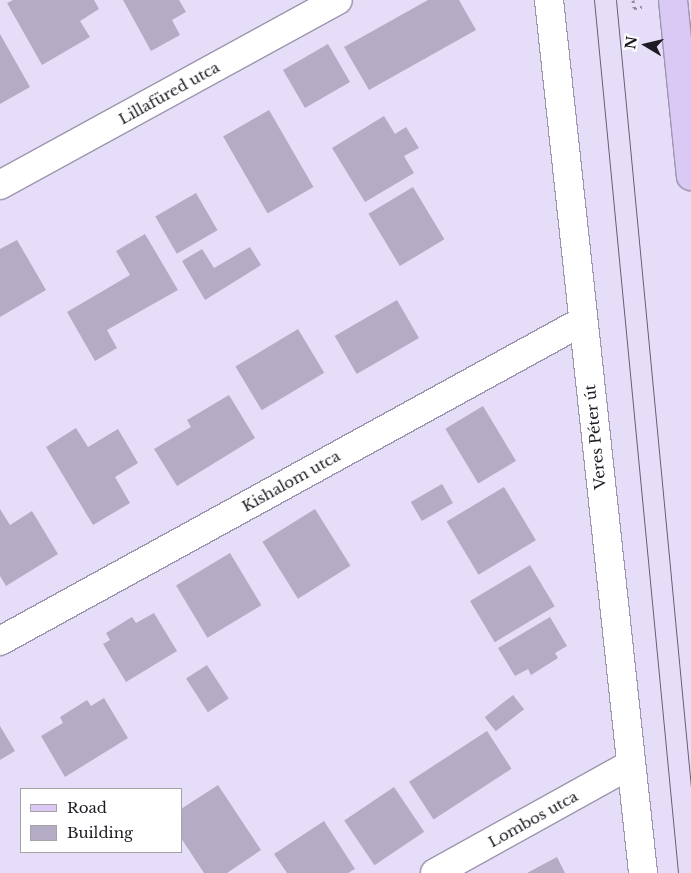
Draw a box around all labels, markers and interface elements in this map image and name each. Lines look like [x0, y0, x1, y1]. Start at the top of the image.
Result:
north arrow [621, 20, 671, 70]
text: N [621, 35, 641, 51]
street label: Lillafüred utca [115, 58, 223, 128]
street label: Veres Péter út [581, 384, 609, 490]
street label: Kishalom utca [239, 447, 343, 515]
street label: Lombos utca [485, 787, 581, 851]
legend [20, 788, 182, 853]
text: Road [67, 798, 107, 817]
text: Building [67, 823, 133, 842]

